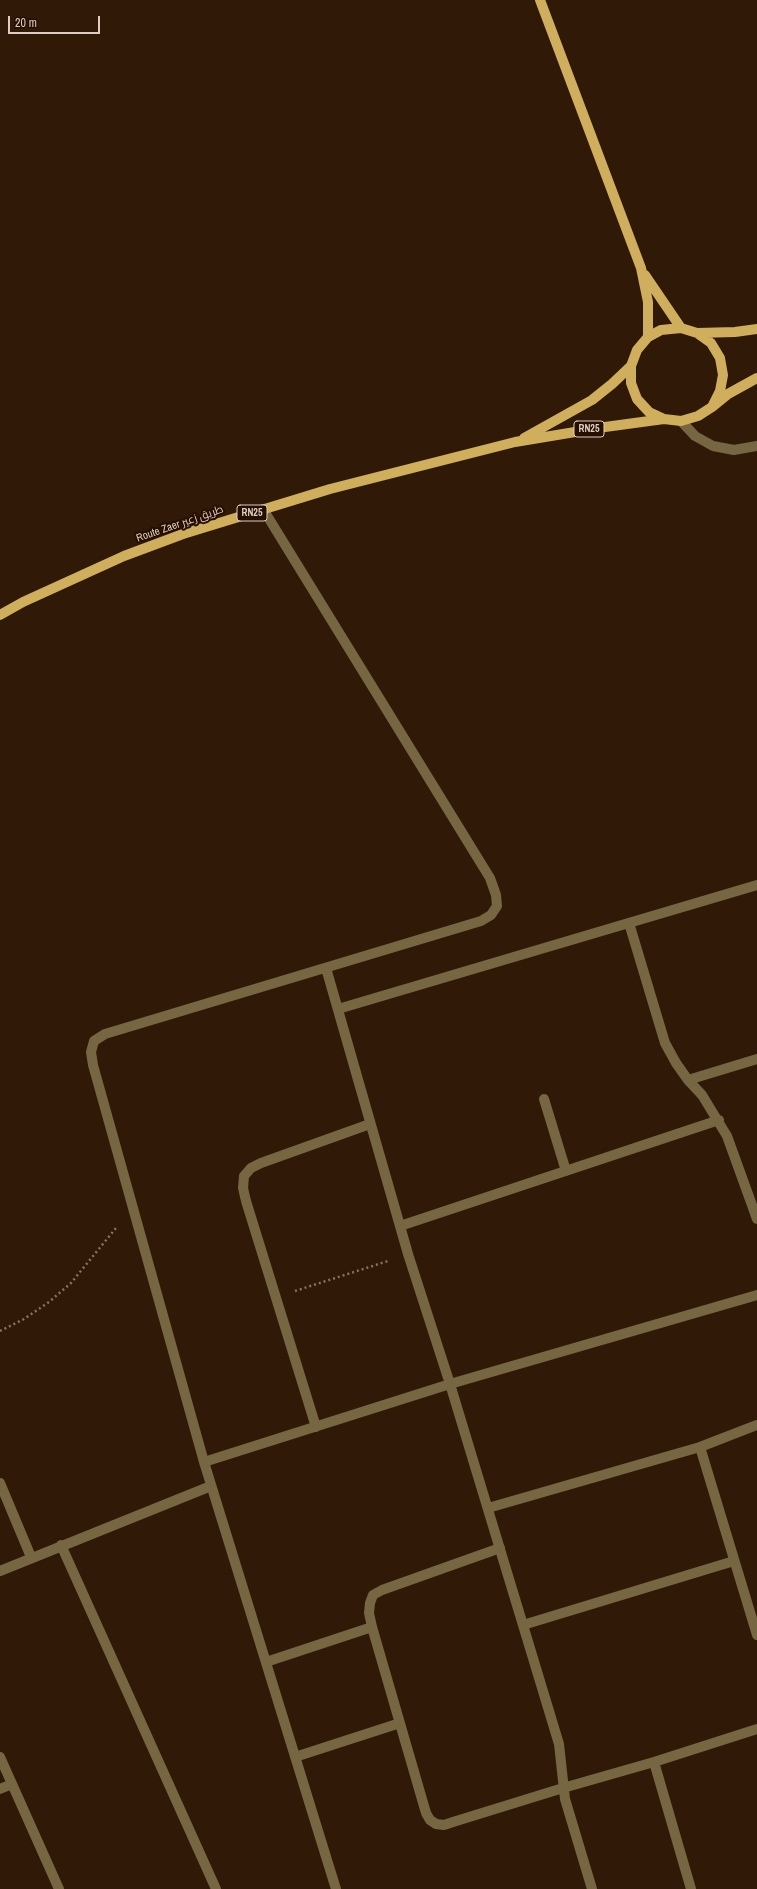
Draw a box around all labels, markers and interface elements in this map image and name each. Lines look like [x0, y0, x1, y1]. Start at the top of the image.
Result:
scale bar [10, 8, 102, 34]
text: 20 m [15, 15, 37, 31]
road number: RN25 [574, 421, 604, 437]
street label: Route Zaer طريق زعير [135, 503, 225, 545]
road number: RN25 [237, 505, 267, 521]

